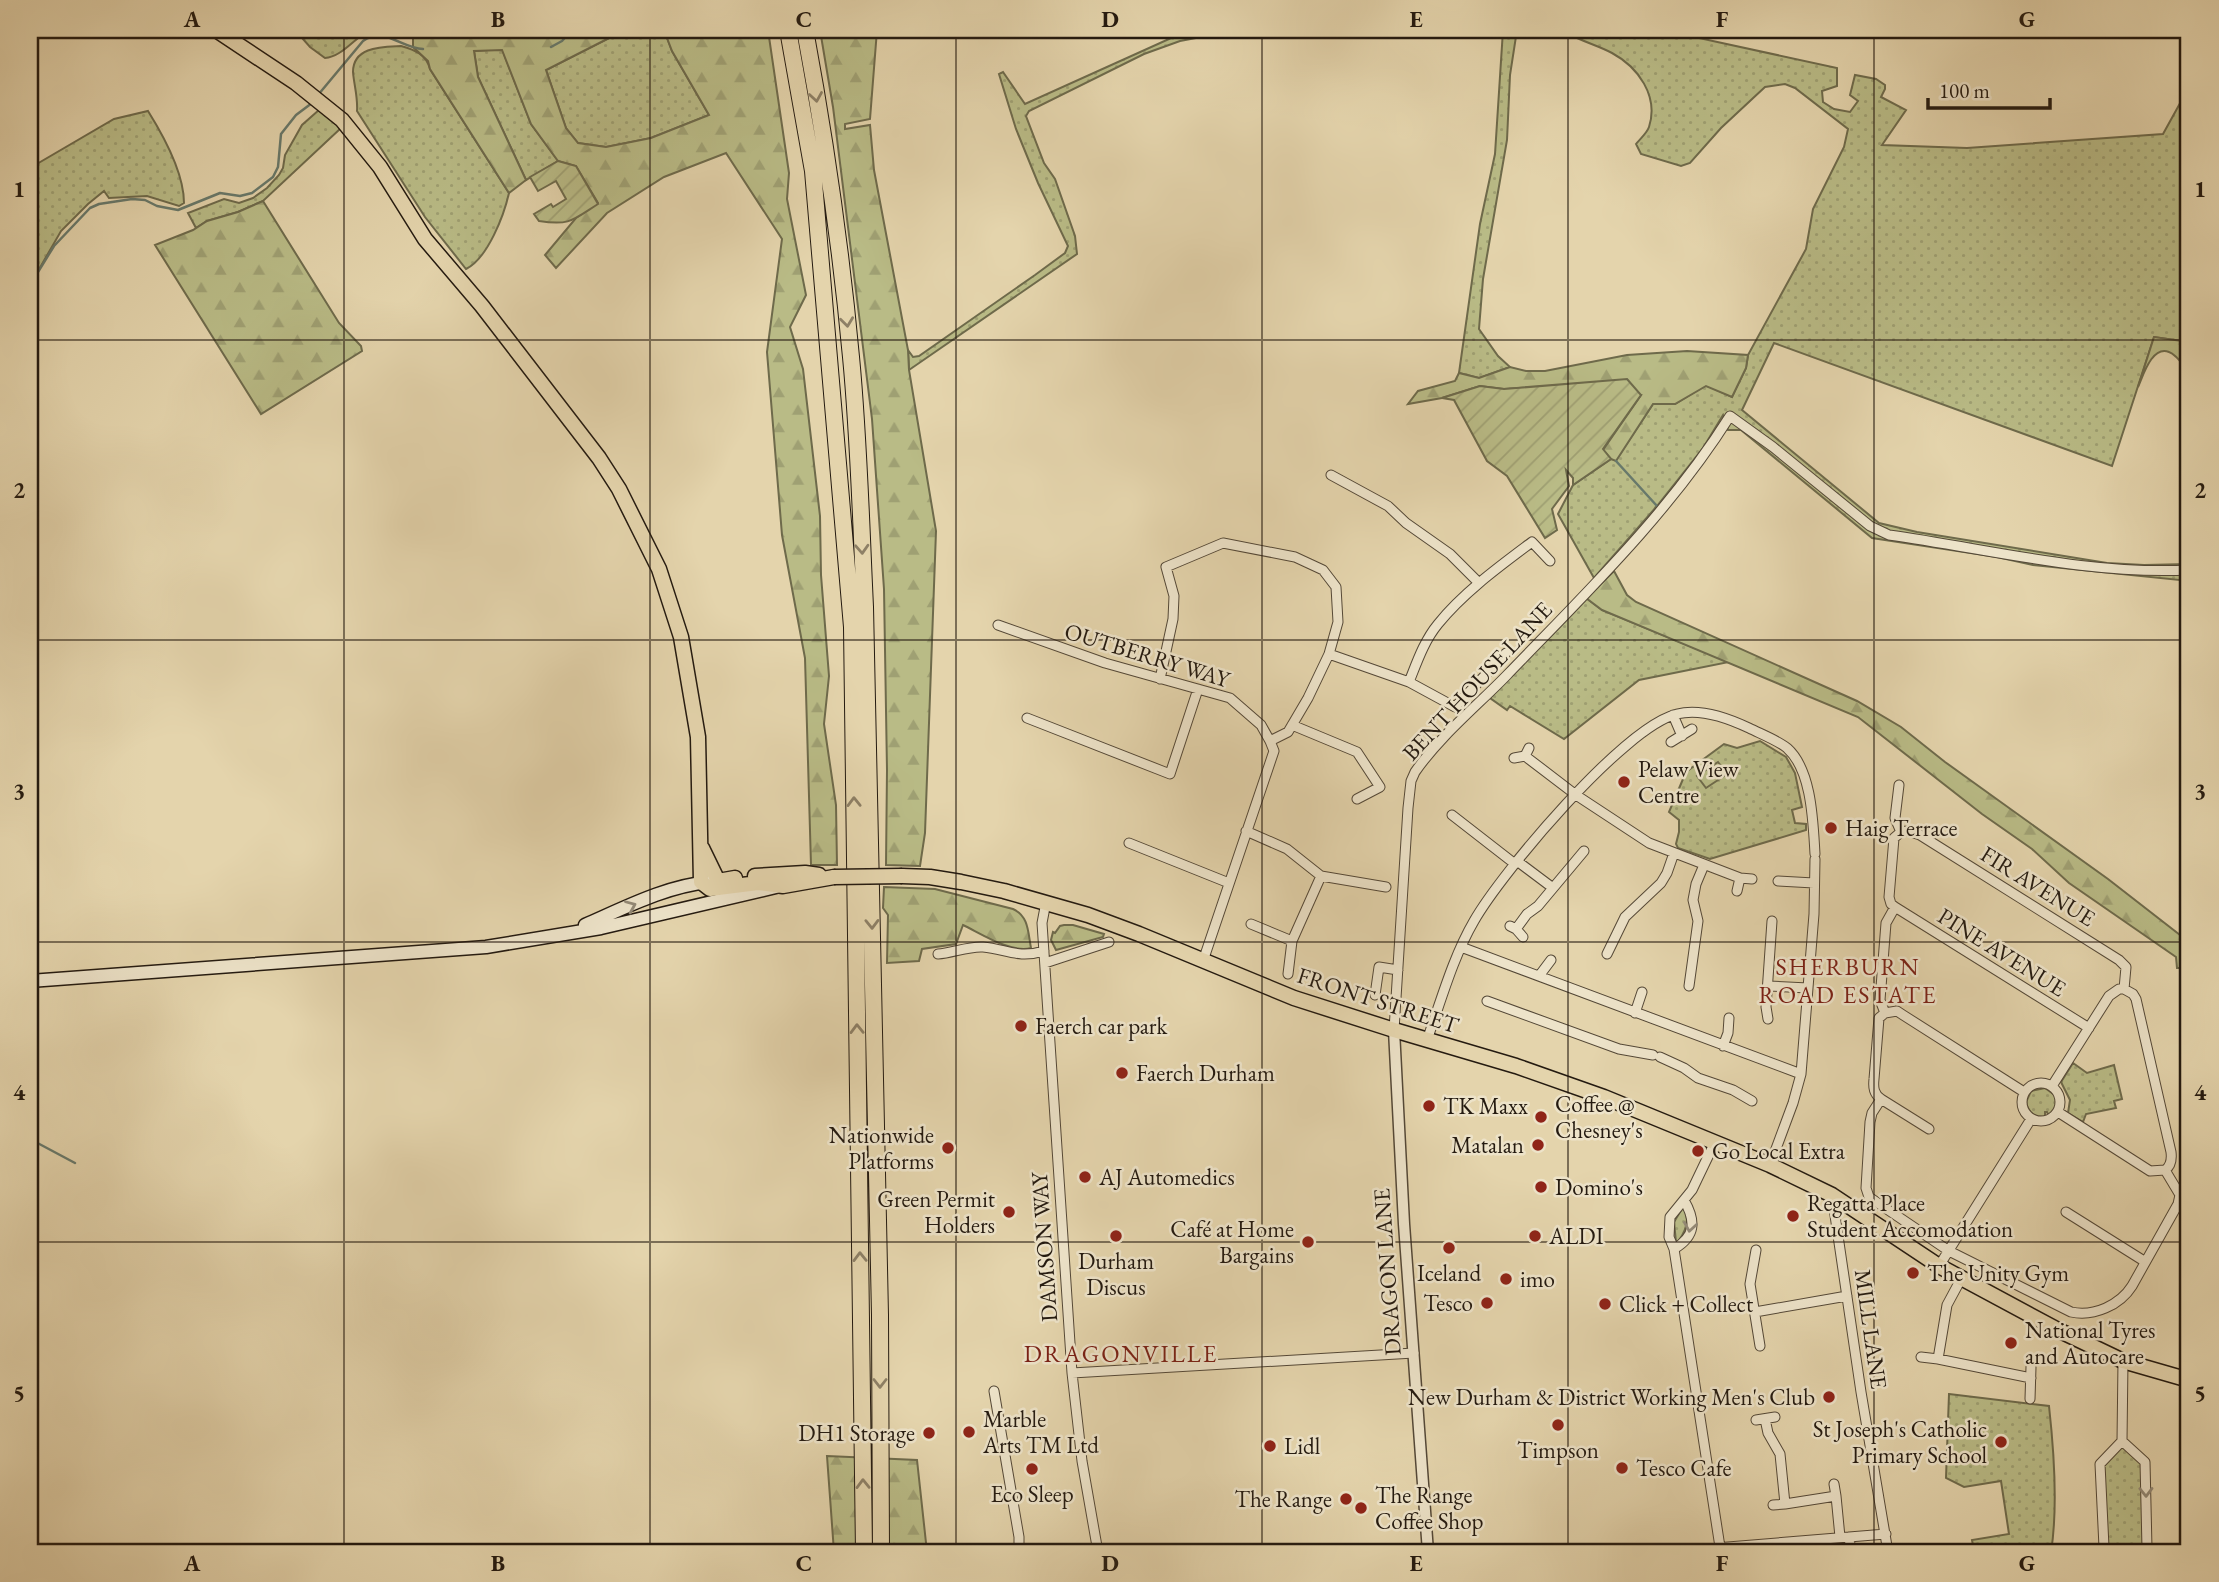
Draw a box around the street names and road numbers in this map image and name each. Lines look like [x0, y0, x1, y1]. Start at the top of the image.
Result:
street label: BENT HOUSE LANE [1396, 595, 1558, 767]
street label: OUTBERRY WAY [1061, 616, 1235, 695]
street label: FIR AVENUE [1975, 839, 2101, 933]
street label: PINE AVENUE [1932, 901, 2072, 1003]
street label: FRONT STREET [1294, 960, 1463, 1040]
street label: DAMSON WAY [1024, 1169, 1064, 1323]
street label: DRAGON LANE [1366, 1187, 1408, 1357]
street label: MILL LANE [1848, 1267, 1894, 1391]

